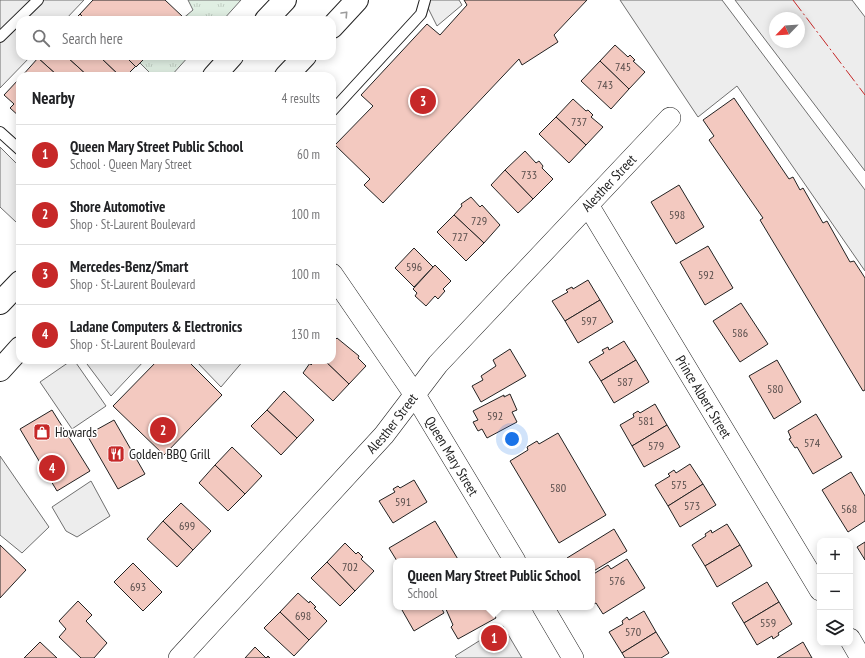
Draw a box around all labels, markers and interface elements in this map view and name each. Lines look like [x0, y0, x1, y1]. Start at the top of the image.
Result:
one-way arrow [340, 11, 347, 18]
north arrow [769, 12, 805, 48]
search box [16, 16, 336, 60]
icon: search [30, 27, 52, 49]
text: Search here [62, 29, 123, 48]
house number: 745 [615, 59, 631, 74]
house number: 743 [597, 77, 613, 92]
pin: 3 [410, 86, 436, 116]
text: Nearby [32, 87, 75, 109]
text: 4 results [281, 90, 320, 107]
house number: 737 [571, 114, 587, 129]
text: Queen Mary Street Public School [70, 137, 243, 156]
text: 1 [42, 146, 48, 163]
text: 60 m [297, 146, 320, 163]
street label: Alesther Street [577, 150, 640, 215]
text: School · Queen Mary Street [70, 156, 192, 173]
house number: 733 [521, 167, 537, 182]
text: Shore Automotive [70, 197, 165, 216]
text: 2 [42, 206, 48, 223]
text: 100 m [291, 206, 320, 223]
house number: 598 [669, 207, 685, 222]
house number: 729 [471, 213, 487, 228]
text: Shop · St-Laurent Boulevard [70, 216, 195, 233]
house number: 727 [452, 229, 468, 244]
text: Mercedes-Benz/Smart [70, 257, 188, 276]
house number: 596 [406, 259, 422, 274]
text: 3 [42, 266, 48, 283]
text: 100 m [291, 266, 320, 283]
house number: 592 [698, 267, 714, 282]
text: Shop · St-Laurent Boulevard [70, 276, 195, 293]
house number: 597 [581, 313, 597, 328]
text: Ladane Computers & Electronics [70, 317, 242, 336]
house number: 586 [732, 325, 748, 340]
text: 4 [42, 326, 48, 343]
text: 130 m [291, 326, 320, 343]
text: Shop · St-Laurent Boulevard [70, 336, 195, 353]
street label: Prince Albert Street [672, 352, 736, 442]
house number: 587 [617, 374, 633, 389]
house number: 580 [767, 381, 783, 396]
street label: Alesther Street [363, 390, 422, 457]
house number: 592 [487, 408, 503, 423]
street label: Queen Mary Street [421, 413, 483, 499]
house number: 581 [638, 413, 654, 428]
pin: 2 [150, 415, 176, 445]
shop icon: Howards [32, 422, 52, 442]
place label: Howards [55, 423, 97, 441]
your location [502, 429, 522, 449]
house number: 574 [804, 435, 821, 450]
house number: 579 [648, 438, 664, 453]
restaurant icon: Golden BBQ Grill [106, 444, 126, 464]
place label: Golden BBQ Grill [129, 445, 211, 463]
pin: 4 [39, 453, 65, 483]
house number: 575 [671, 477, 687, 492]
house number: 580 [550, 480, 566, 495]
house number: 591 [395, 494, 411, 509]
house number: 573 [684, 498, 700, 513]
house number: 568 [841, 501, 857, 516]
house number: 699 [179, 518, 195, 533]
map controls [817, 538, 853, 646]
button: + [817, 538, 853, 574]
popup [393, 558, 595, 610]
house number: 702 [342, 559, 358, 574]
text: Queen Mary Street Public School [407, 566, 581, 585]
house number: 576 [609, 573, 625, 588]
button: − [817, 574, 853, 610]
house number: 693 [130, 579, 146, 594]
text: School [407, 585, 438, 602]
house number: 698 [295, 608, 311, 623]
button: layers [817, 610, 853, 646]
house number: 559 [760, 615, 776, 630]
pin: 1 [481, 623, 507, 653]
house number: 570 [625, 624, 641, 639]

